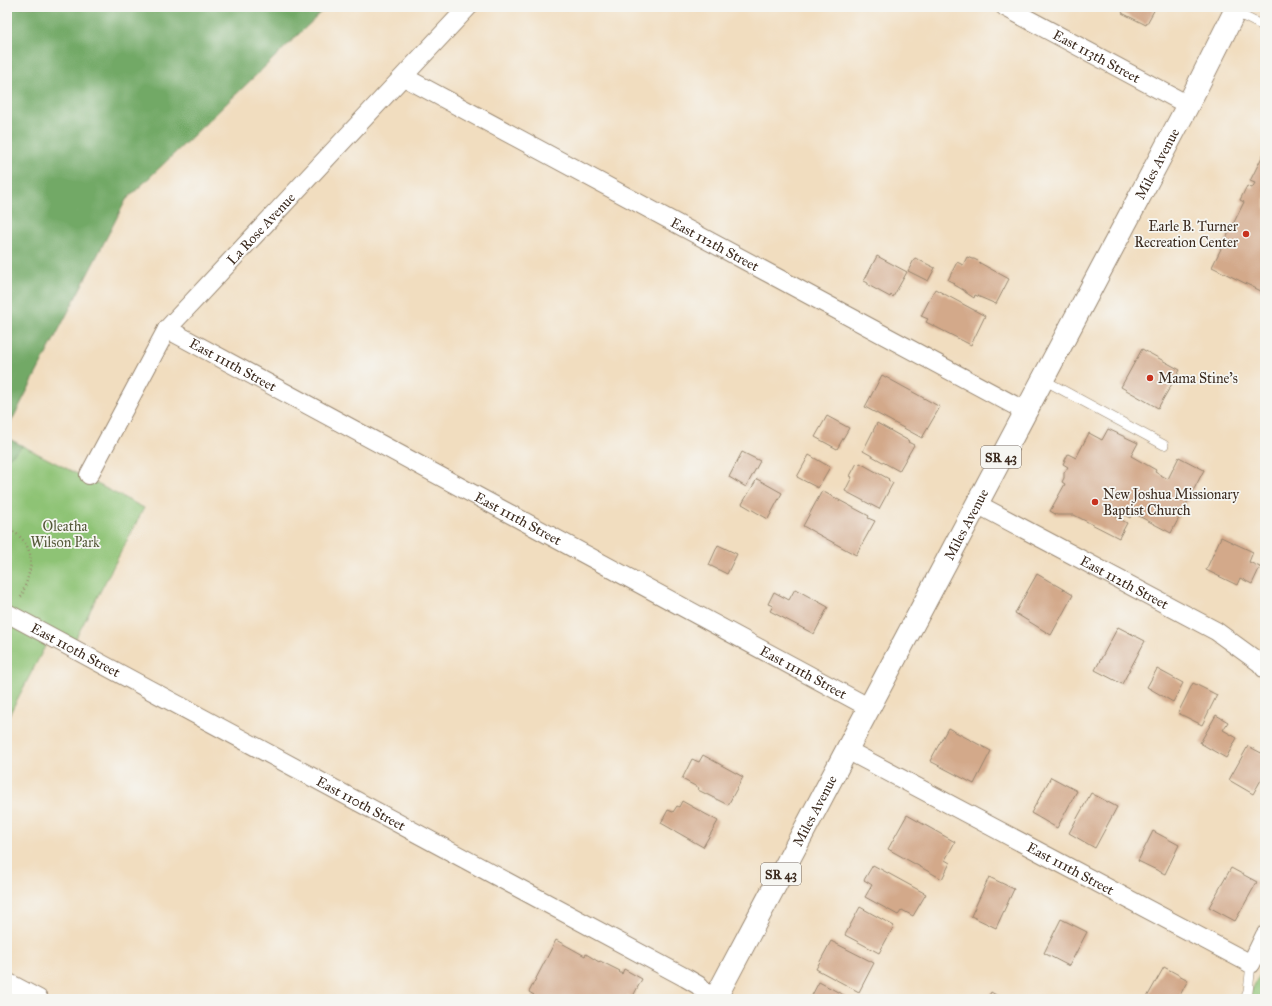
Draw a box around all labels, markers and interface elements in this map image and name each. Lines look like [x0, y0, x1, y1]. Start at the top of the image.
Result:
street label: East 113th Street [1050, 26, 1143, 87]
street label: Miles Avenue [1132, 125, 1183, 202]
street label: La Rose Avenue [224, 189, 299, 268]
street label: East 112th Street [668, 214, 762, 275]
place label: Earle B. Turner Recreation Center [1134, 218, 1239, 251]
marker: Earle B. Turner Recreation Center [1241, 229, 1251, 239]
street label: East 111th Street [186, 335, 279, 395]
place label: Mama Stine's [1158, 370, 1238, 387]
marker: Mama Stine's [1145, 373, 1155, 383]
road number: SR 43 [981, 446, 1021, 468]
street label: Miles Avenue [941, 486, 992, 563]
place label: New Joshua Missionary Baptist Church [1103, 486, 1240, 519]
street label: East 111th Street [472, 488, 564, 549]
marker: New Joshua Missionary Baptist Church [1090, 497, 1100, 507]
park label: Oleatha Wilson Park [30, 518, 100, 551]
street label: East 112th Street [1077, 552, 1171, 613]
street label: East 110th Street [28, 619, 123, 681]
street label: East 111th Street [757, 642, 850, 703]
street label: Miles Avenue [789, 772, 841, 849]
street label: East 110th Street [313, 773, 408, 835]
street label: East 111th Street [1024, 839, 1117, 899]
road number: SR 43 [761, 863, 801, 885]

